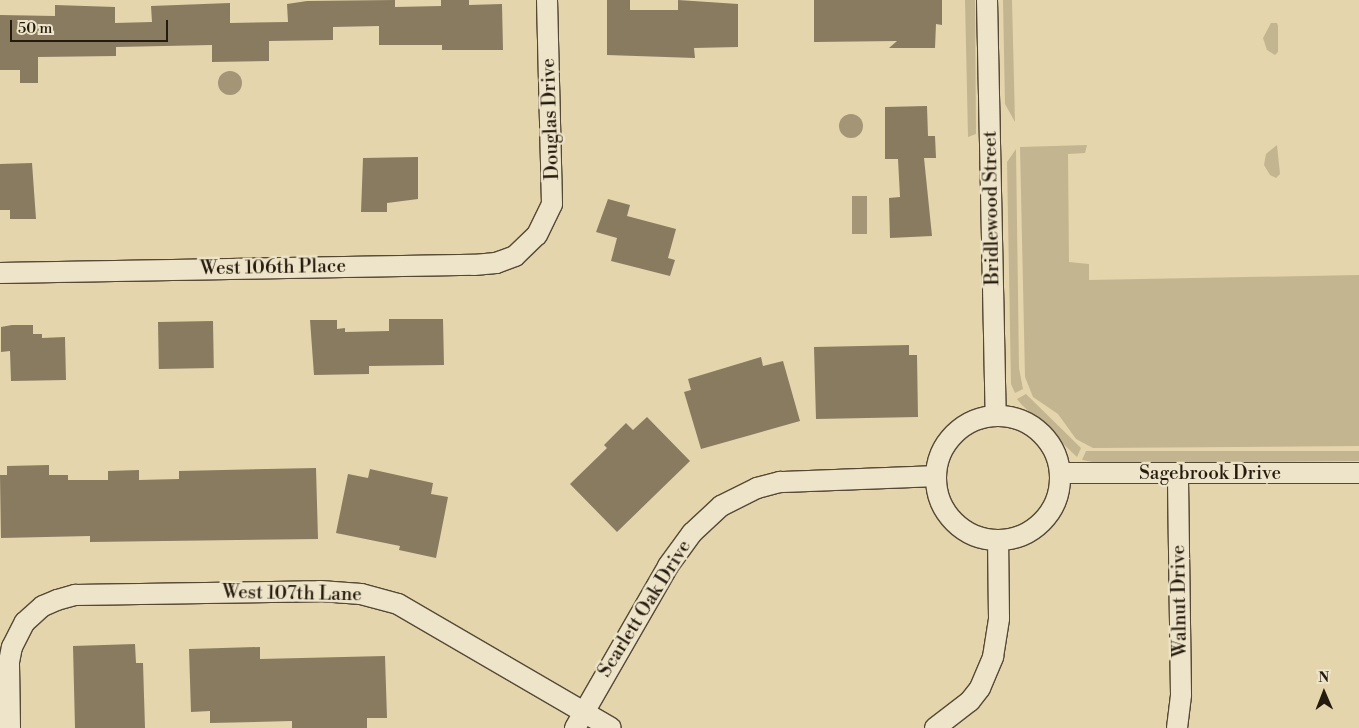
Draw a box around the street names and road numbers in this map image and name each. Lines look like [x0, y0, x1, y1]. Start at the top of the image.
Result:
street label: Douglas Drive [537, 58, 565, 180]
street label: Bridlewood Street [979, 130, 1005, 286]
street label: West 106th Place [200, 255, 346, 281]
street label: Sagebrook Drive [1139, 463, 1281, 485]
street label: Scarlett Oak Drive [594, 536, 696, 682]
street label: Walnut Drive [1168, 545, 1192, 657]
street label: West 107th Lane [222, 581, 362, 607]

